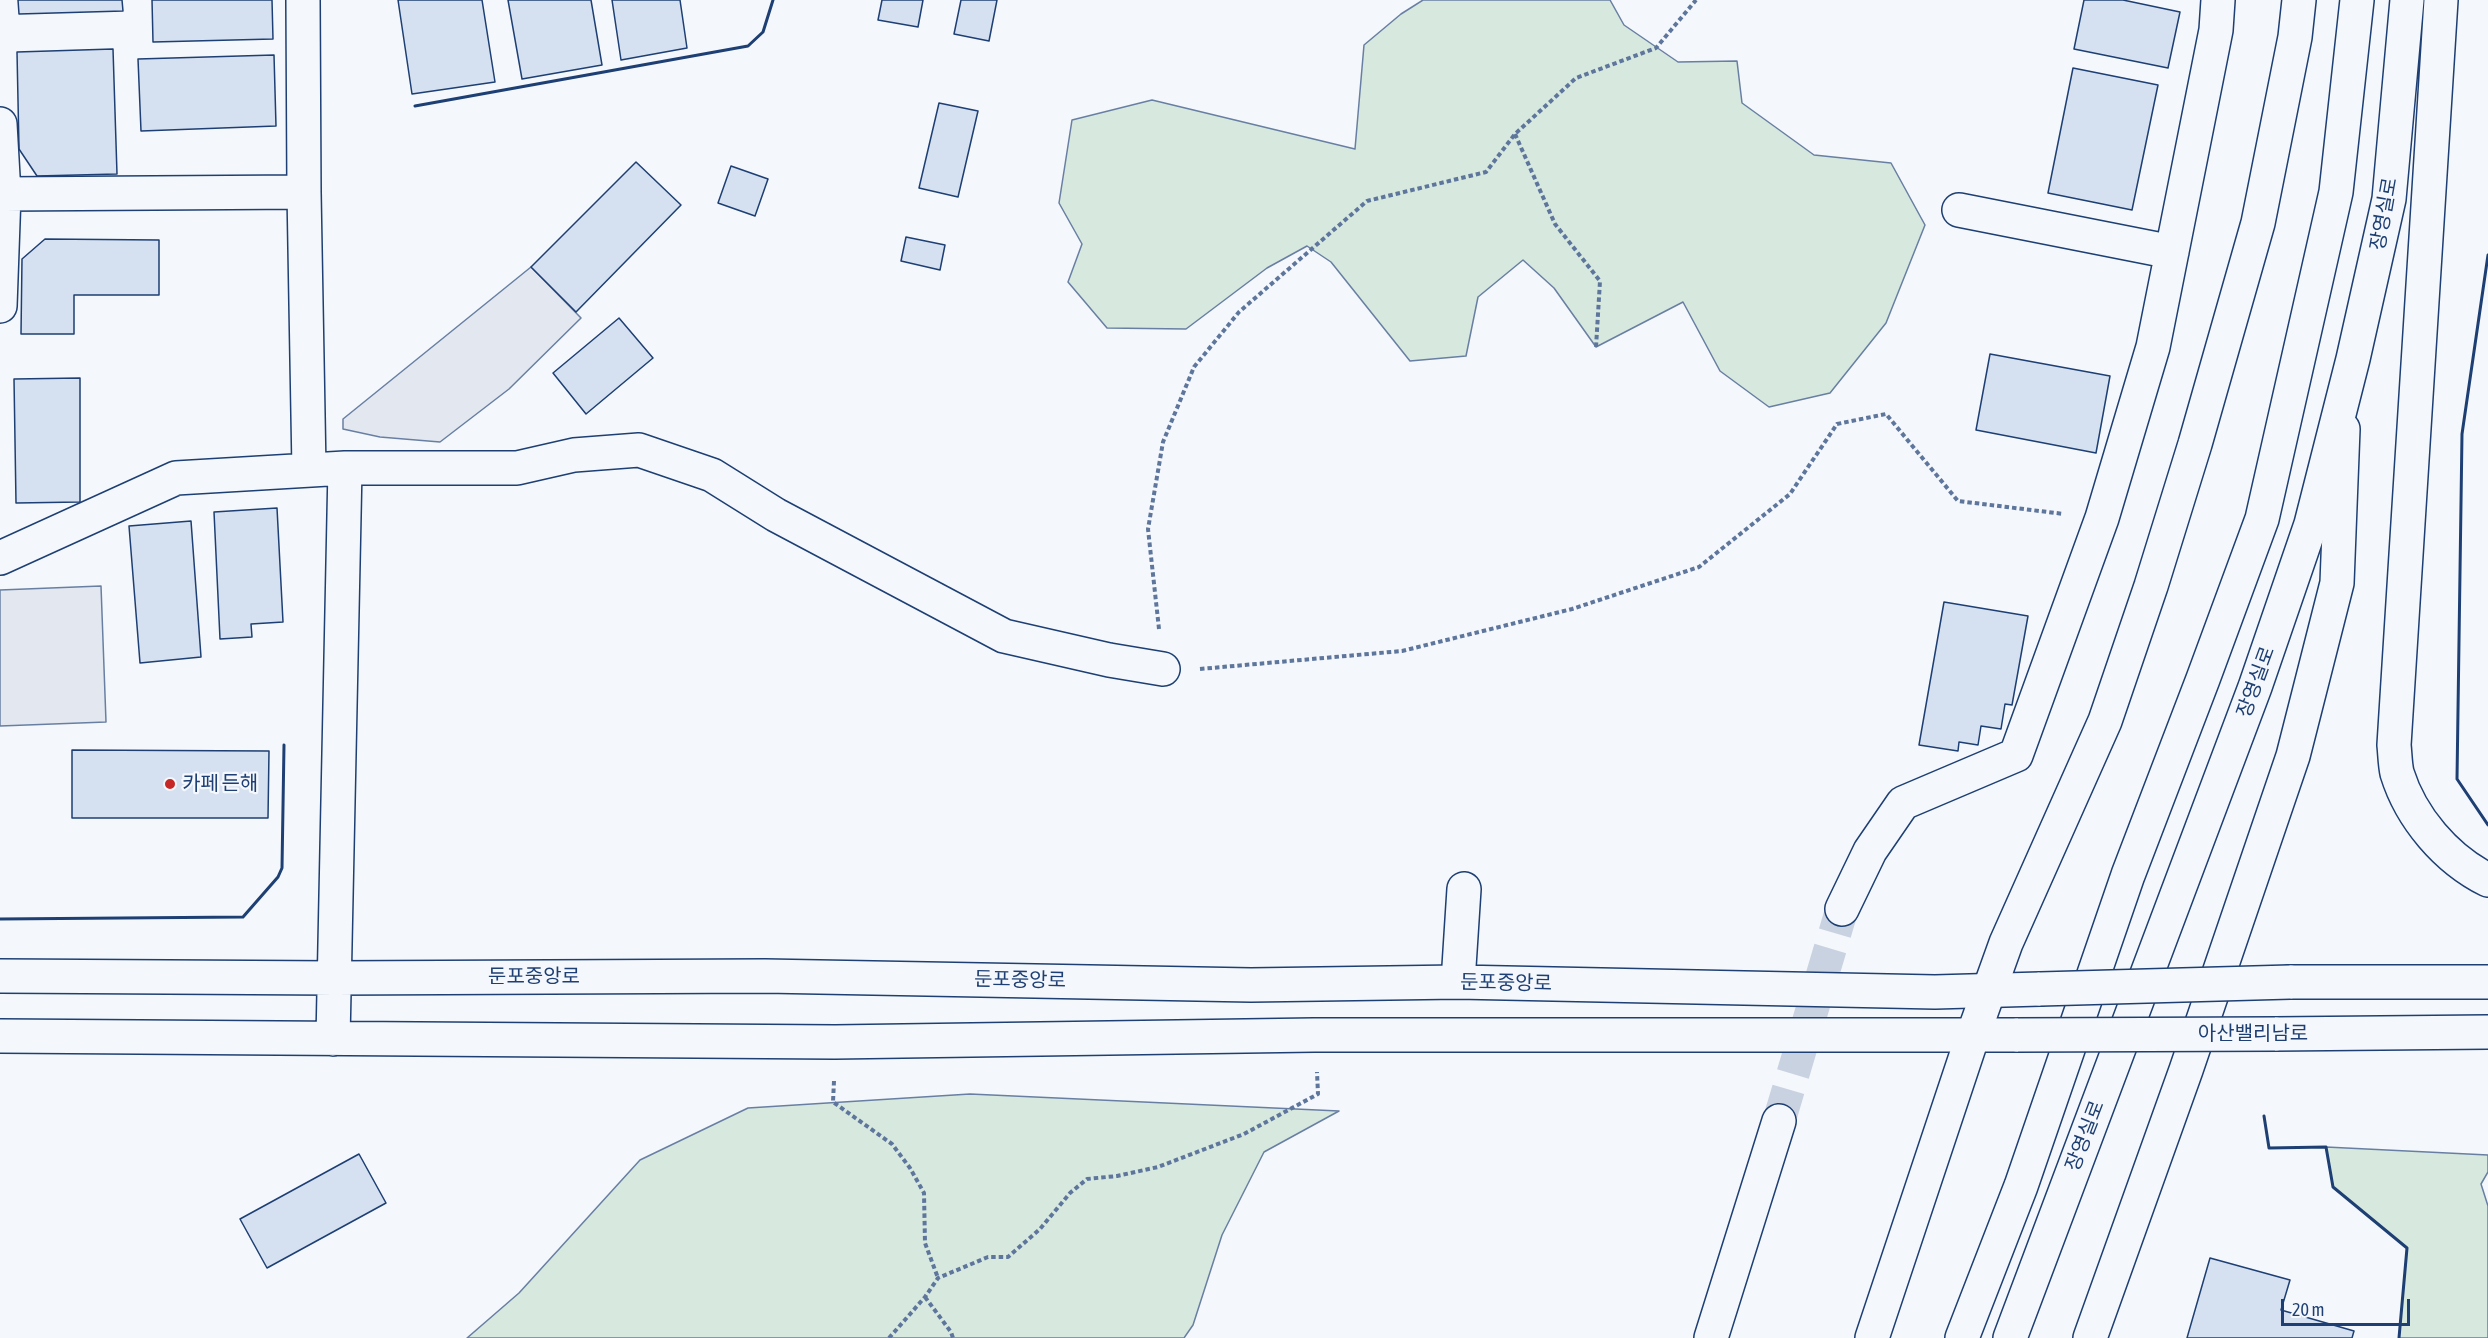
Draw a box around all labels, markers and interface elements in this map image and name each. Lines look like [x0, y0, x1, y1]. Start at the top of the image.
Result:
street label: 장영실로 [2366, 176, 2402, 252]
street label: 장영실로 [2232, 643, 2280, 721]
place label: 카페 든해 [182, 772, 258, 796]
marker: 카페 든해 [163, 777, 177, 791]
street label: 둔포중앙로 [488, 965, 580, 989]
street label: 둔포중앙로 [974, 967, 1066, 993]
street label: 둔포중앙로 [1460, 970, 1552, 996]
street label: 아산밸리남로 [2198, 1022, 2308, 1046]
street label: 장영실로 [2061, 1097, 2109, 1175]
scale bar [2284, 1287, 2413, 1325]
text: 20 m [2292, 1299, 2324, 1320]

